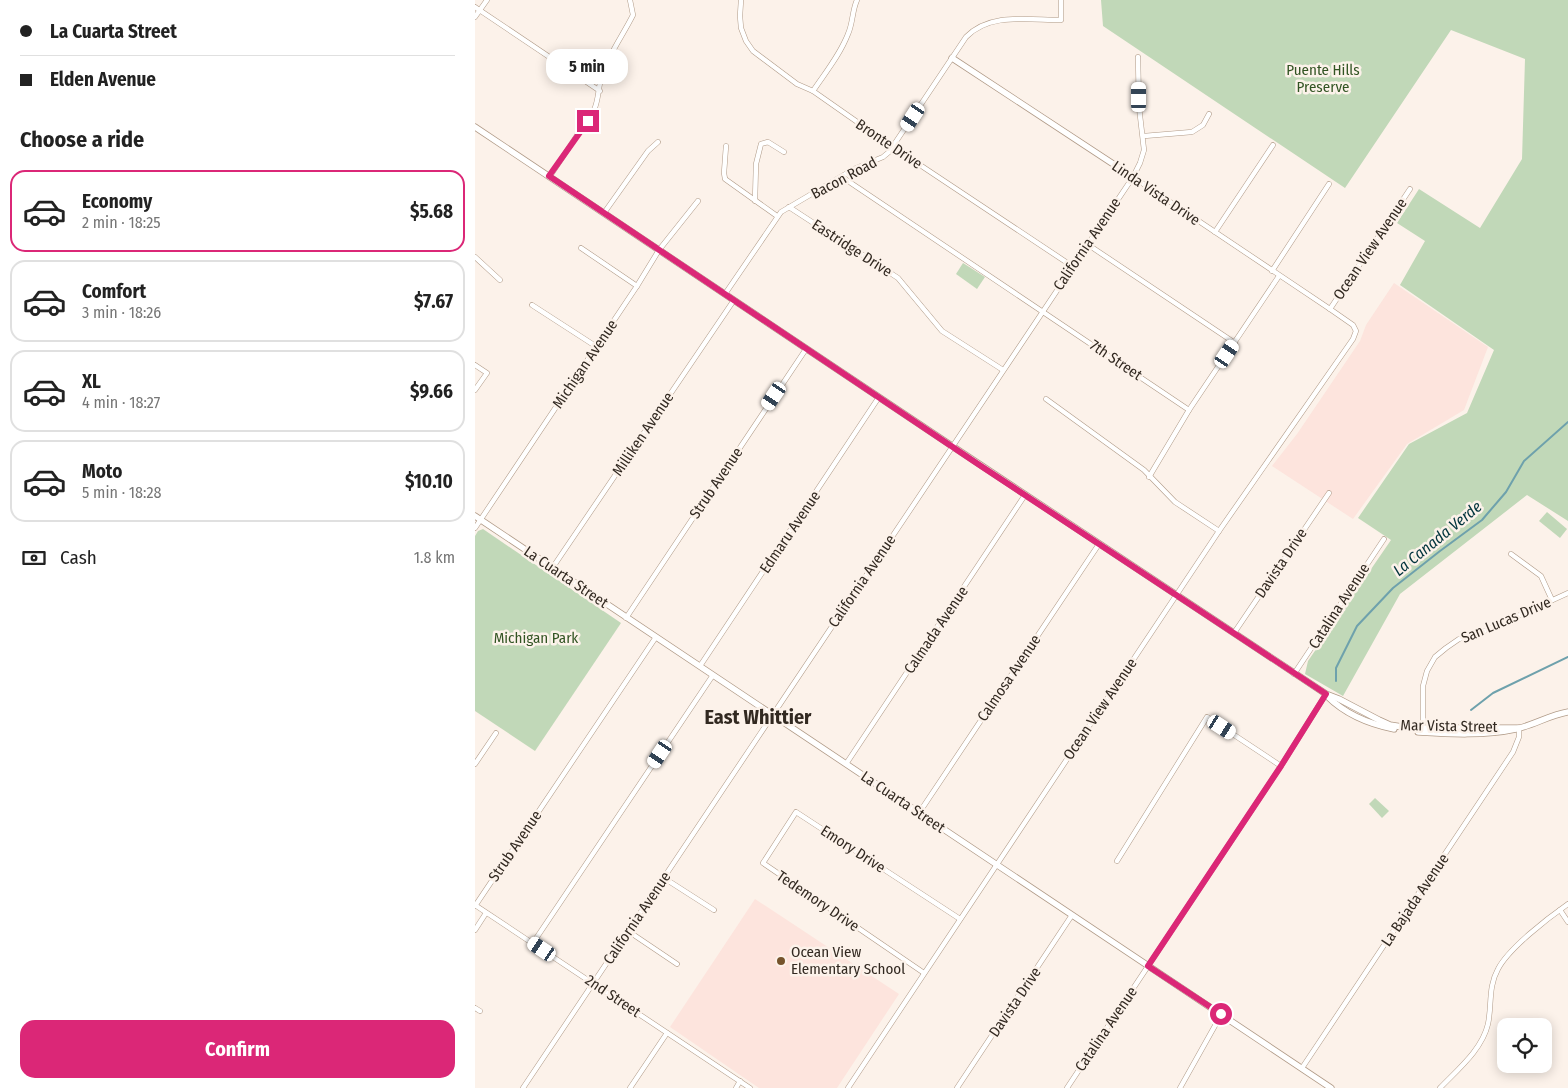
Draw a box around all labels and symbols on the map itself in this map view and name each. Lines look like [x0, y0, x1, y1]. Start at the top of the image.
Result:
callout: 5 min [547, 48, 629, 84]
park label: Puente Hills Preserve [1286, 61, 1360, 96]
car [1131, 82, 1146, 112]
car [898, 100, 927, 134]
route end [577, 110, 599, 132]
street label: Bronte Drive [852, 115, 926, 173]
street label: Bacon Road [808, 153, 880, 203]
street label: Linda Vista Drive [1108, 157, 1204, 229]
street label: California Avenue [1049, 194, 1125, 294]
street label: Ocean View Avenue [1329, 195, 1411, 303]
street label: Eastridge Drive [809, 215, 895, 281]
street label: Michigan Avenue [549, 316, 621, 412]
street label: 7th Street [1086, 336, 1146, 384]
car [1212, 337, 1241, 371]
car [759, 379, 788, 413]
street label: Milliken Avenue [608, 389, 678, 479]
street label: Strub Avenue [686, 444, 746, 522]
street label: Edmaru Avenue [756, 487, 824, 577]
water label: La Canada Verde [1389, 497, 1486, 580]
street label: Davista Drive [1251, 525, 1311, 601]
street label: California Avenue [824, 531, 900, 631]
street label: La Cuarta Street [520, 542, 612, 612]
street label: Catalina Avenue [1305, 560, 1373, 652]
street label: Calmada Avenue [900, 583, 972, 677]
street label: San Lucas Drive [1458, 593, 1554, 647]
park label: Michigan Park [494, 629, 578, 647]
street label: Calmosa Avenue [973, 631, 1045, 725]
street label: Ocean View Avenue [1059, 655, 1141, 763]
district label: East Whittier [705, 705, 812, 729]
car [1205, 713, 1238, 741]
street label: Mar Vista Street [1400, 716, 1498, 736]
car [645, 737, 674, 771]
street label: La Cuarta Street [857, 767, 949, 837]
street label: Strub Avenue [485, 807, 545, 885]
street label: Emory Drive [817, 821, 889, 877]
street label: La Bajada Avenue [1377, 850, 1453, 950]
street label: Tedemory Drive [773, 867, 863, 935]
street label: California Avenue [599, 868, 675, 968]
car [525, 934, 558, 964]
place label: Ocean View Elementary School [791, 943, 905, 978]
marker: Ocean View Elementary School [775, 955, 787, 967]
street label: Davista Drive [985, 964, 1045, 1040]
street label: 2nd Street [582, 971, 644, 1021]
street label: Catalina Avenue [1071, 983, 1141, 1075]
route start [1210, 1003, 1232, 1025]

